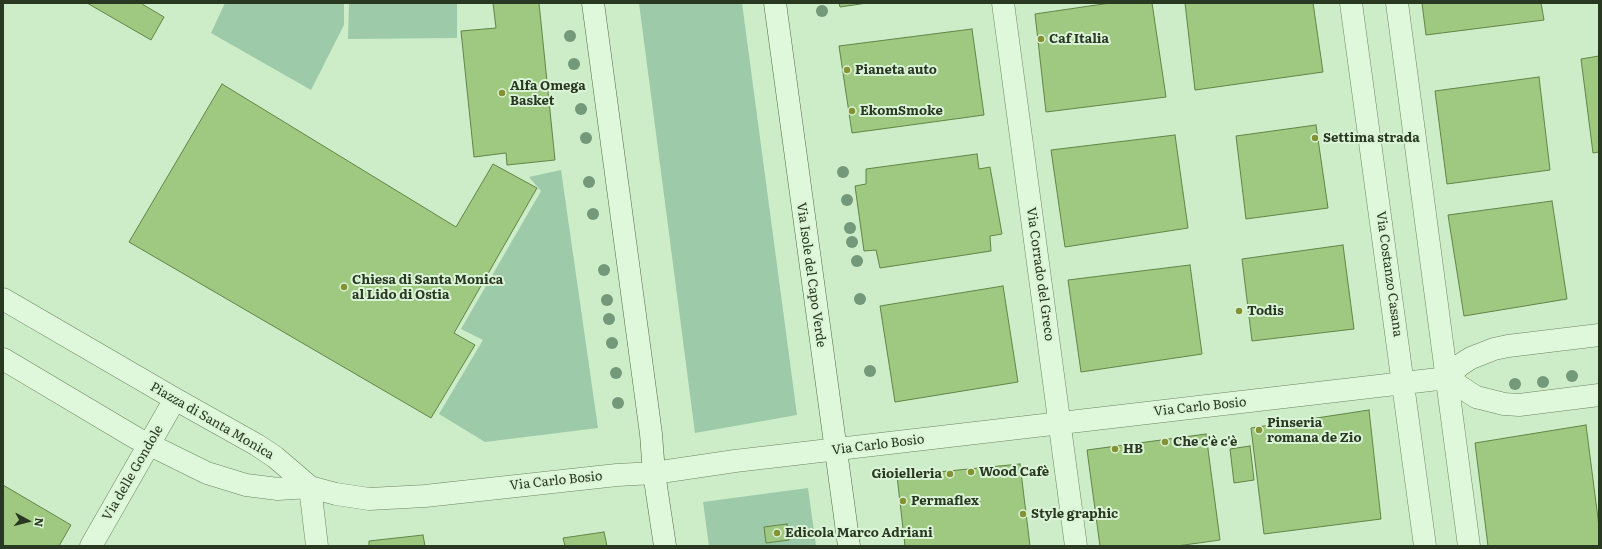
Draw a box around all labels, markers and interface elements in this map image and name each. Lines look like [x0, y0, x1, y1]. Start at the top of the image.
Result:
place label: Caf Italia [1049, 31, 1109, 47]
marker: Caf Italia [1036, 34, 1046, 44]
place label: Pianeta auto [855, 62, 937, 78]
marker: Pianeta auto [842, 65, 852, 75]
place label: Alfa Omega Basket [510, 78, 586, 109]
marker: Alfa Omega Basket [497, 88, 507, 98]
place label: EkomSmoke [860, 103, 943, 119]
marker: EkomSmoke [847, 106, 857, 116]
place label: Settima strada [1323, 130, 1420, 146]
marker: Settima strada [1310, 133, 1320, 143]
street label: Via Isole del Capo Verde [793, 201, 829, 349]
street label: Via Corrado del Greco [1023, 206, 1057, 342]
street label: Via Costanzo Casana [1372, 210, 1406, 338]
place label: Chiesa di Santa Monica al Lido di Ostia [352, 272, 503, 303]
marker: Chiesa di Santa Monica al Lido di Ostia [339, 282, 349, 292]
place label: Todis [1247, 303, 1284, 319]
marker: Todis [1234, 306, 1244, 316]
street label: Piazza di Santa Monica [147, 379, 277, 463]
street label: Via Carlo Bosio [1153, 394, 1247, 420]
place label: Pinseria romana de Zio [1267, 415, 1362, 446]
street label: Via delle Gondole [99, 422, 167, 524]
marker: Pinseria romana de Zio [1254, 425, 1264, 435]
street label: Via Carlo Bosio [831, 432, 925, 458]
place label: Che c'è c'è [1173, 434, 1237, 450]
marker: Che c'è c'è [1160, 437, 1170, 447]
place label: HB [1123, 441, 1143, 457]
marker: HB [1110, 444, 1120, 454]
place label: Wood Cafè [979, 464, 1049, 480]
place label: Gioielleria [871, 466, 942, 482]
marker: Wood Cafè [966, 467, 976, 477]
street label: Via Carlo Bosio [509, 468, 603, 494]
marker: Gioielleria [945, 469, 955, 479]
place label: Permaflex [911, 493, 979, 509]
marker: Permaflex [898, 496, 908, 506]
north arrow [8, 501, 48, 541]
place label: Style graphic [1031, 506, 1118, 522]
marker: Style graphic [1018, 509, 1028, 519]
text: N [31, 517, 48, 528]
place label: Edicola Marco Adriani [785, 525, 933, 541]
marker: Edicola Marco Adriani [772, 528, 782, 538]

